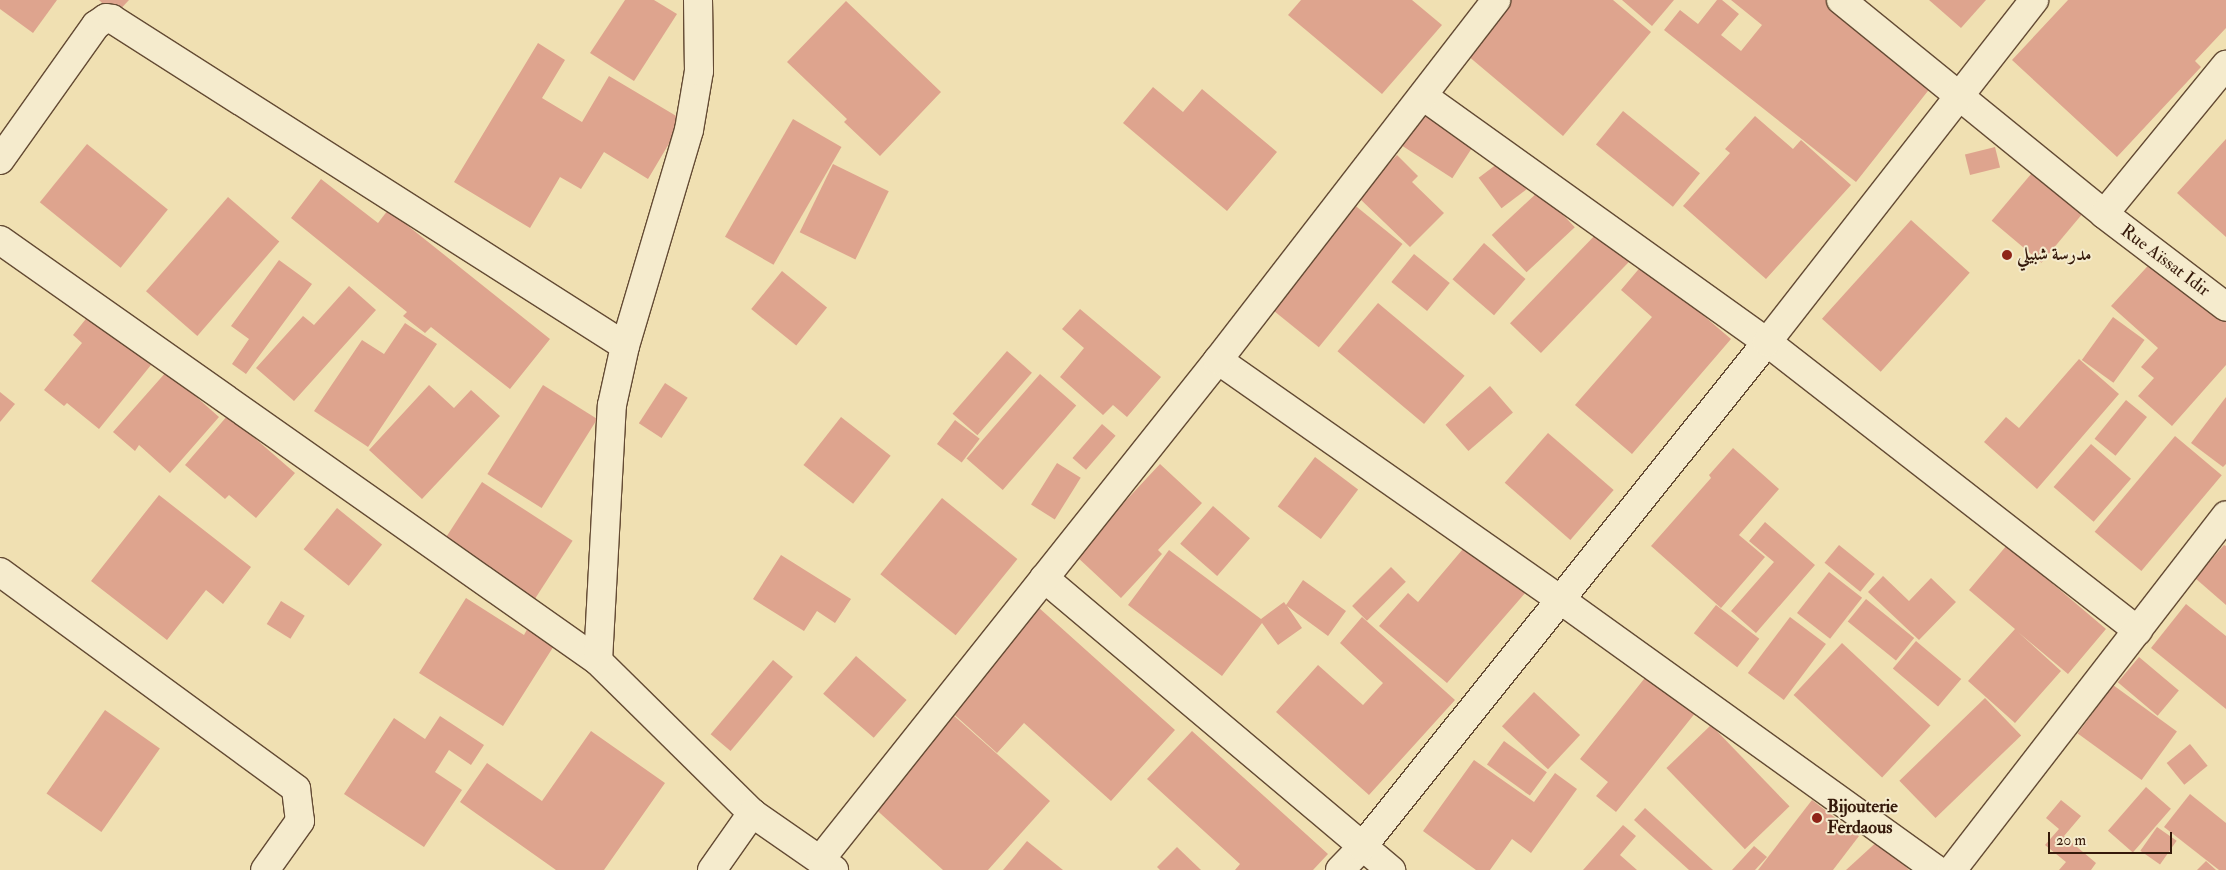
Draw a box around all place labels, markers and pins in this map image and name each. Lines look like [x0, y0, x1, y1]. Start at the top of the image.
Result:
place label: مدرسة شبيلي [2017, 244, 2091, 266]
marker: مدرسة شبيلي [2001, 249, 2013, 261]
place label: Bijouterie Ferdaous [1827, 797, 1898, 840]
marker: Bijouterie Ferdaous [1811, 812, 1823, 824]

